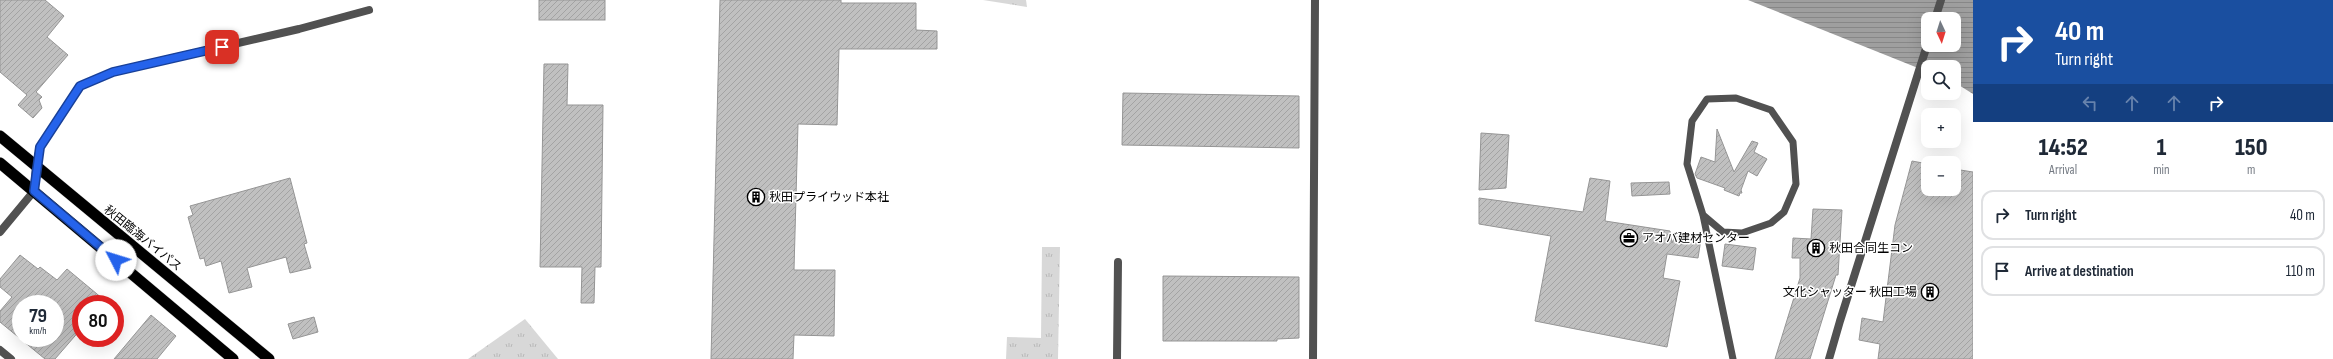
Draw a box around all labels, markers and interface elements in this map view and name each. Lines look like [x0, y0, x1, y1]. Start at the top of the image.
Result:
north arrow [1921, 12, 1961, 52]
map controls [1921, 12, 1961, 196]
text: 40 m [2055, 15, 2104, 48]
icon: right [1989, 16, 2041, 68]
pin [205, 30, 239, 64]
icon: arrive [211, 36, 233, 58]
text: Turn right [2055, 49, 2113, 70]
button: search [1921, 60, 1961, 100]
icon: left [2079, 92, 2101, 114]
icon: ahead [2121, 92, 2143, 114]
icon: ahead [2163, 92, 2185, 114]
icon: right [2205, 92, 2227, 114]
button: + [1921, 108, 1961, 148]
text: 14:52 [2038, 133, 2088, 162]
text: 1 [2156, 133, 2166, 162]
text: 150 [2235, 133, 2268, 162]
button: − [1921, 156, 1961, 196]
text: Arrival [2049, 162, 2077, 178]
text: min [2153, 162, 2169, 178]
text: m [2247, 162, 2255, 178]
building icon: 秋田プライウッド本社 [746, 187, 766, 207]
place label: 秋田プライウッド本社 [769, 190, 889, 205]
street label: 秋田臨海バイパス [101, 202, 185, 274]
icon: right [1991, 204, 2013, 226]
text: Turn right [2025, 206, 2077, 225]
text: 40 m [2290, 206, 2315, 225]
office icon: アオバ建材センター [1619, 228, 1639, 248]
place label: アオバ建材センター [1642, 231, 1750, 246]
building icon: 秋田合同生コン [1806, 238, 1826, 258]
position arrow [95, 239, 137, 281]
place label: 秋田合同生コン [1829, 241, 1913, 256]
icon: arrive [1991, 260, 2013, 282]
text: Arrive at destination [2025, 262, 2134, 281]
text: 110 m [2286, 262, 2315, 281]
building icon: 文化シャッター 秋田工場 [1920, 282, 1940, 302]
place label: 文化シャッター 秋田工場 [1783, 285, 1917, 300]
speed limit sign: 80 [72, 295, 124, 347]
text: 79 [29, 304, 47, 328]
text: km/h [29, 325, 47, 337]

